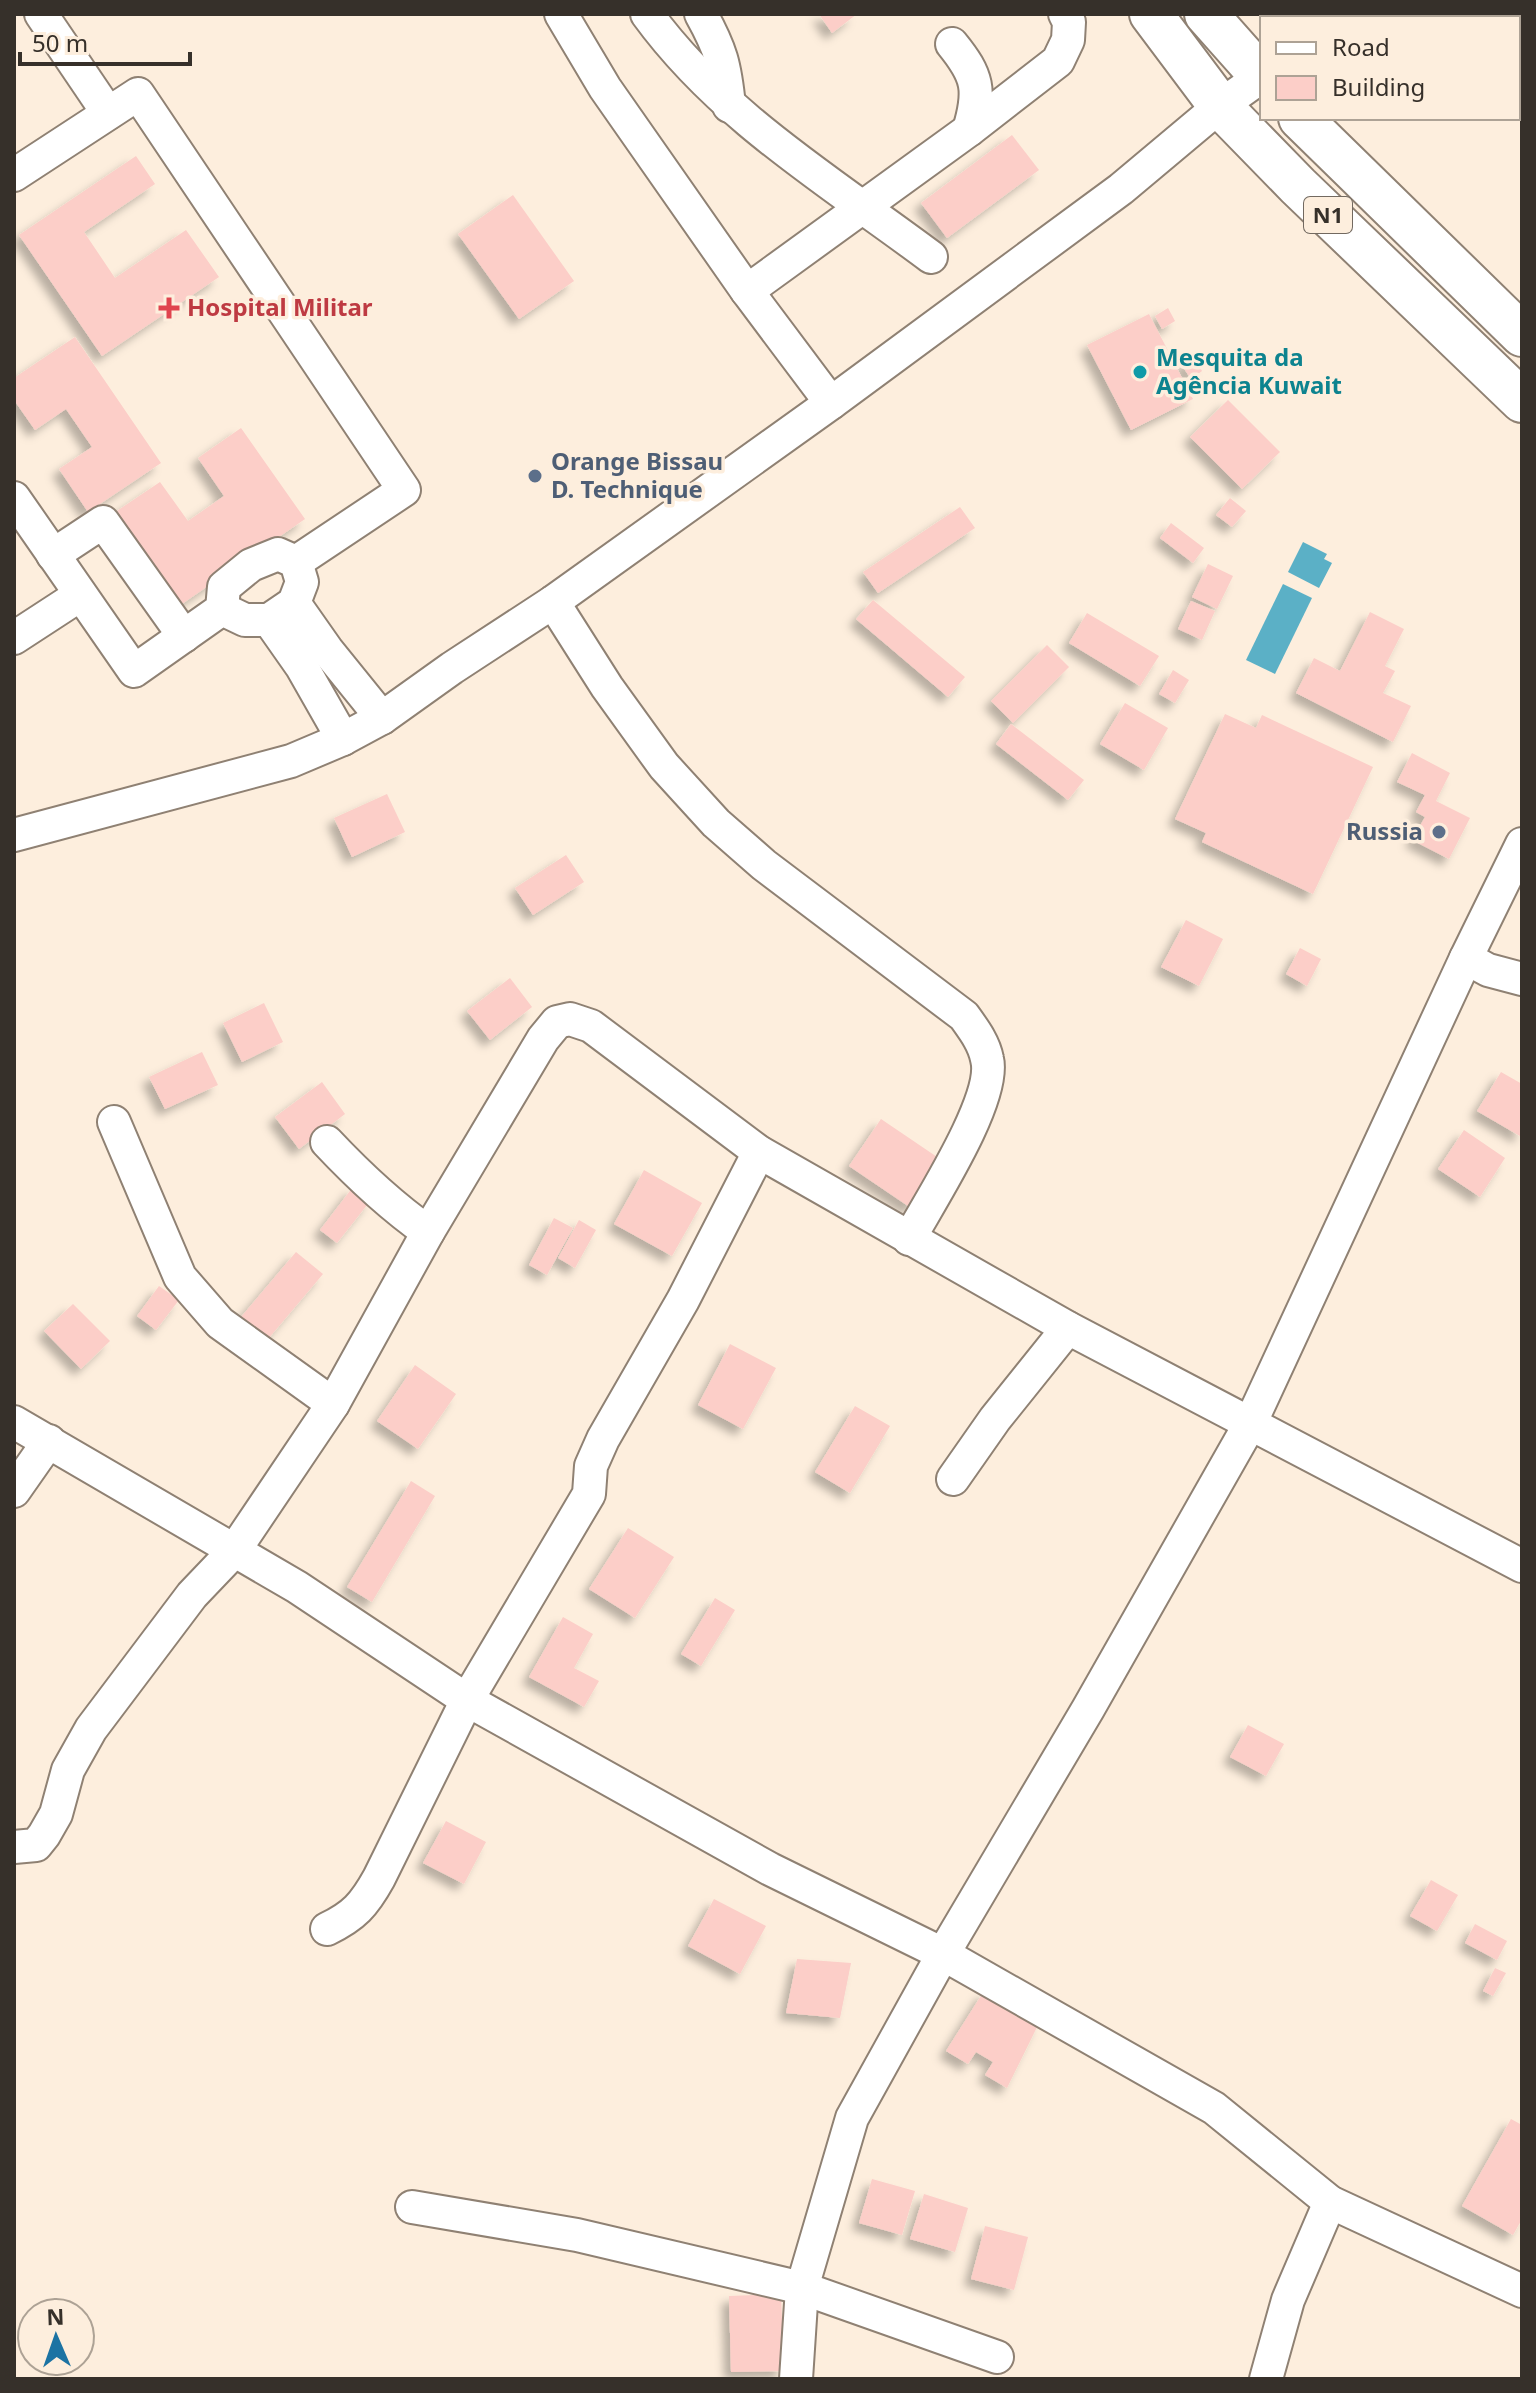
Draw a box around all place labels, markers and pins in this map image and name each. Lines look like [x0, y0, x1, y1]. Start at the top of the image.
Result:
place label: Hospital Militar [187, 290, 373, 323]
marker: Hospital Militar [158, 297, 180, 319]
place label: Mesquita da Agência Kuwait [1156, 340, 1342, 401]
marker: Mesquita da Agência Kuwait [1131, 363, 1149, 381]
place label: Orange Bissau D. Technique [551, 444, 723, 505]
marker: Orange Bissau D. Technique [526, 467, 544, 485]
place label: Russia [1346, 814, 1423, 847]
marker: Russia [1430, 823, 1448, 841]

